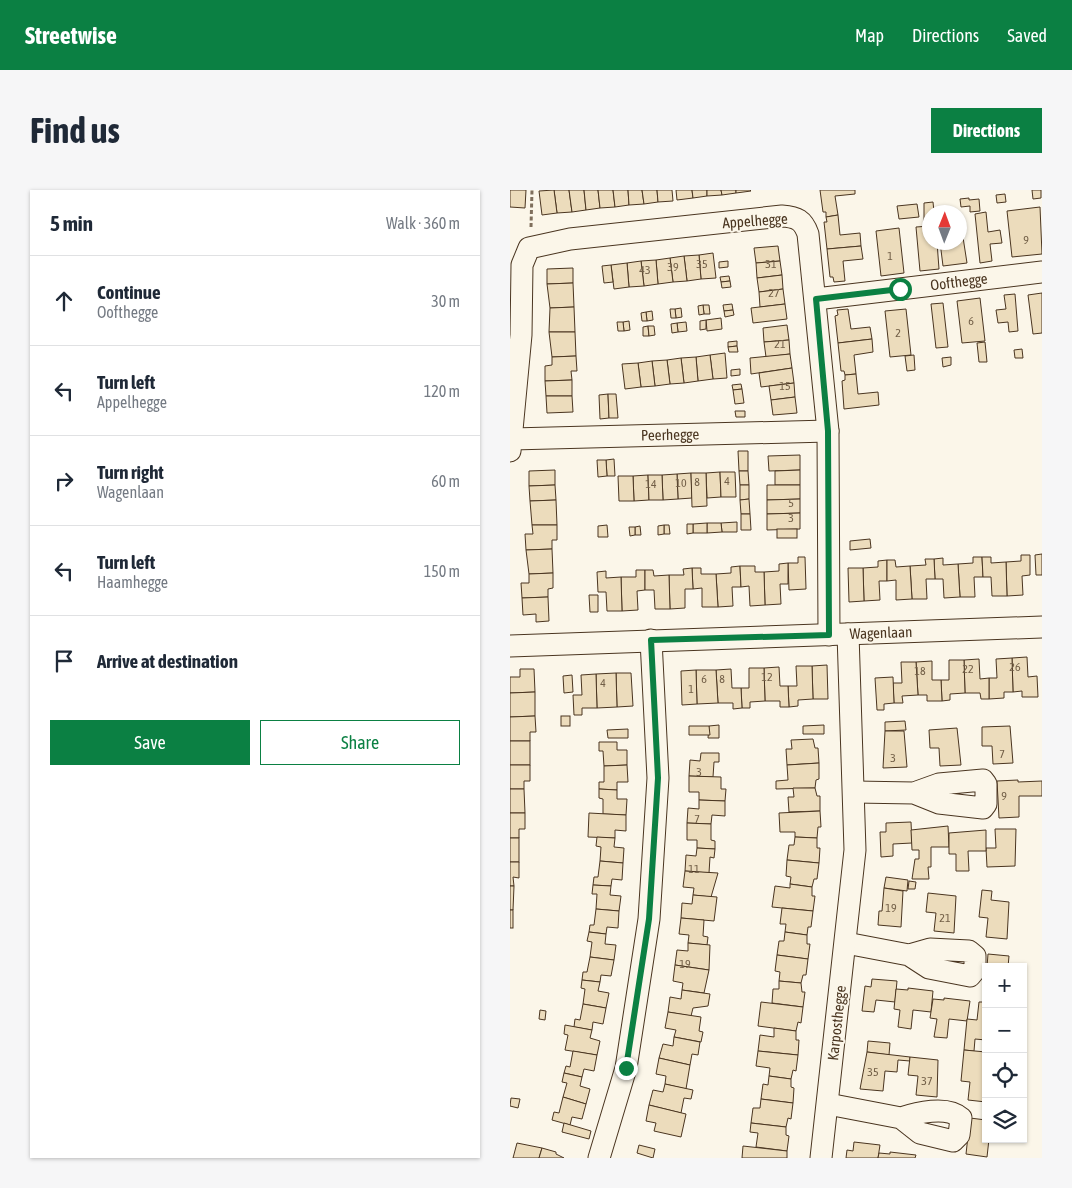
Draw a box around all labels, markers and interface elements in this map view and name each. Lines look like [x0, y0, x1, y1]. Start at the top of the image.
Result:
text: Streetwise [25, 22, 117, 49]
text: Map [855, 25, 884, 46]
text: Directions [912, 25, 979, 46]
text: Saved [1007, 25, 1047, 46]
button: Directions [931, 108, 1042, 153]
text: Find us [30, 110, 120, 150]
north arrow [922, 205, 967, 250]
street label: Appelhegge [722, 210, 788, 231]
text: 5 min [50, 211, 93, 235]
text: Walk · 360 m [386, 214, 460, 232]
house number: 9 [1023, 233, 1029, 247]
house number: 1 [887, 249, 893, 263]
house number: 35 [696, 257, 708, 271]
house number: 31 [765, 257, 777, 271]
house number: 39 [667, 260, 679, 274]
house number: 43 [639, 263, 651, 277]
street label: Oofthegge [929, 270, 989, 293]
route start [889, 278, 912, 301]
text: Continue [97, 281, 161, 303]
house number: 27 [768, 286, 780, 300]
icon: ahead [50, 287, 78, 315]
text: 30 m [431, 292, 460, 310]
text: Oofthegge [97, 303, 158, 321]
house number: 6 [968, 314, 974, 328]
house number: 2 [895, 326, 901, 340]
house number: 21 [774, 337, 786, 351]
text: Turn left [97, 371, 155, 393]
icon: left [50, 377, 78, 405]
house number: 15 [779, 379, 791, 393]
text: 120 m [424, 382, 460, 400]
text: Appelhegge [97, 393, 167, 411]
street label: Peerhegge [641, 425, 700, 444]
text: Turn right [97, 461, 164, 483]
icon: right [50, 467, 78, 495]
text: 60 m [431, 472, 460, 490]
house number: 4 [724, 474, 730, 488]
house number: 8 [694, 475, 700, 489]
house number: 10 [675, 476, 687, 490]
house number: 14 [645, 477, 657, 491]
text: Wagenlaan [97, 483, 164, 501]
house number: 5 [788, 496, 794, 510]
house number: 3 [788, 511, 794, 525]
text: Turn left [97, 551, 155, 573]
icon: left [50, 557, 78, 585]
text: 150 m [424, 562, 460, 580]
text: Haamhegge [97, 573, 168, 591]
street label: Wagenlaan [849, 623, 913, 642]
icon: arrive [50, 647, 78, 675]
text: Arrive at destination [97, 650, 238, 672]
house number: 26 [1009, 660, 1021, 674]
house number: 22 [962, 662, 974, 676]
house number: 18 [914, 664, 926, 678]
house number: 12 [761, 670, 773, 684]
house number: 6 [701, 672, 707, 686]
house number: 8 [719, 672, 725, 686]
house number: 4 [600, 676, 606, 690]
house number: 1 [688, 682, 694, 696]
button: Save [50, 720, 250, 765]
button: Share [260, 720, 460, 765]
house number: 7 [999, 747, 1005, 761]
house number: 3 [890, 751, 896, 765]
house number: 3 [696, 765, 702, 779]
house number: 9 [1001, 789, 1007, 803]
house number: 7 [694, 812, 700, 826]
house number: 11 [688, 862, 700, 876]
house number: 19 [885, 901, 897, 915]
house number: 21 [939, 911, 951, 925]
house number: 19 [679, 957, 691, 971]
map controls [982, 963, 1027, 1143]
button: + [982, 963, 1027, 1008]
street label: Karposthegge [824, 984, 849, 1061]
button: − [982, 1008, 1027, 1053]
button: locate [982, 1053, 1027, 1098]
route end [615, 1057, 638, 1080]
house number: 35 [867, 1065, 879, 1079]
house number: 37 [921, 1074, 933, 1088]
button: layers [982, 1098, 1027, 1143]

